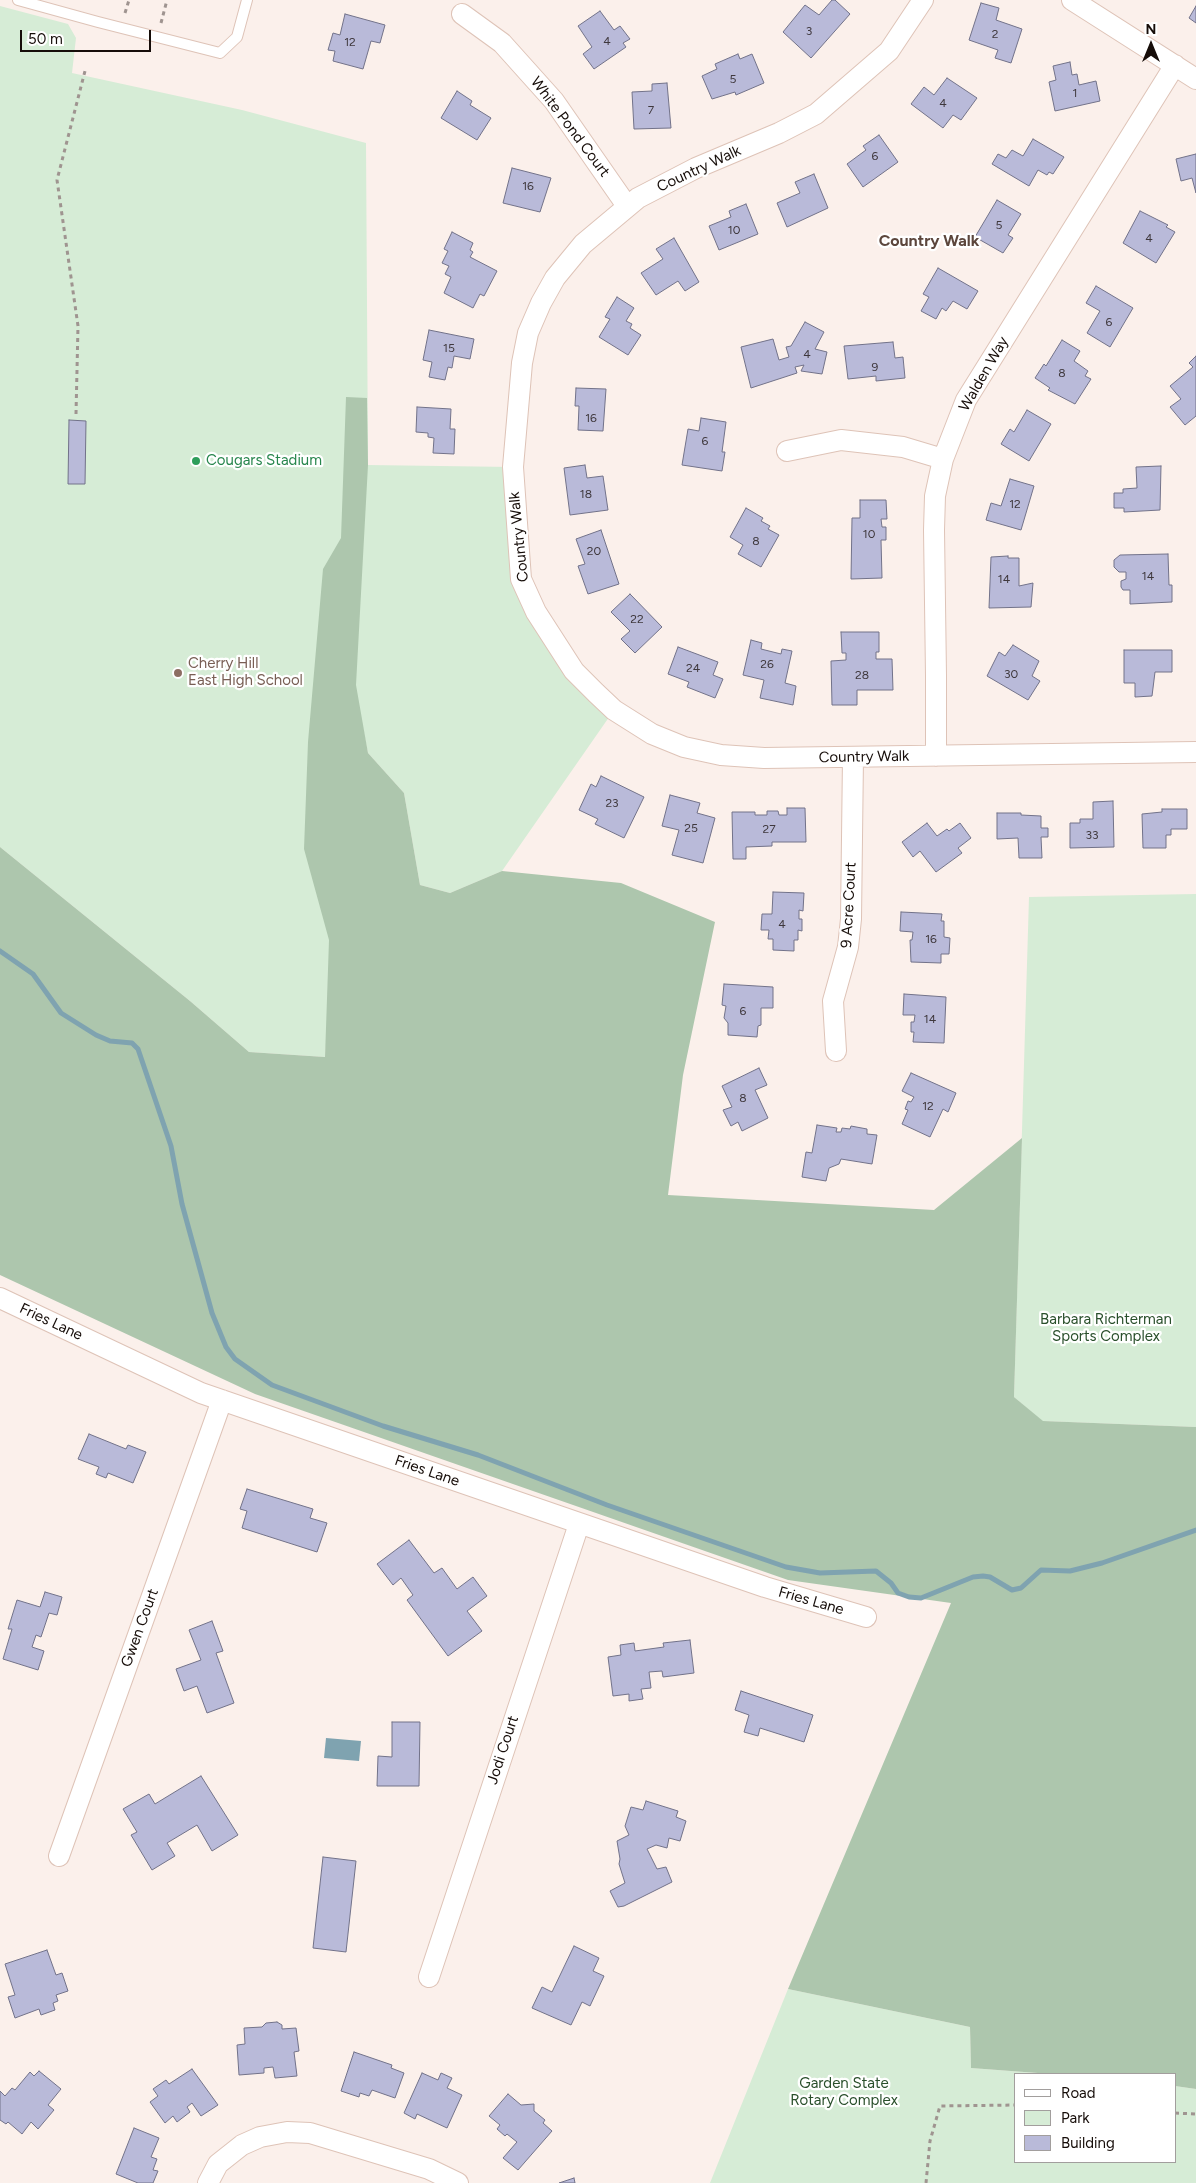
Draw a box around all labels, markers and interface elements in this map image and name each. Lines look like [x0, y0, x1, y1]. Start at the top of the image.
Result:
scale bar [22, 20, 154, 52]
north arrow [1126, 20, 1176, 70]
text: N [1146, 21, 1156, 38]
house number: 3 [806, 24, 812, 38]
house number: 2 [992, 27, 998, 41]
text: 50 m [28, 30, 63, 48]
house number: 4 [603, 34, 611, 48]
house number: 12 [344, 35, 356, 49]
house number: 5 [730, 72, 736, 86]
street label: White Pond Court [527, 73, 613, 181]
house number: 1 [1073, 86, 1077, 100]
house number: 4 [939, 96, 947, 110]
house number: 7 [648, 103, 654, 117]
street label: Country Walk [654, 142, 744, 196]
house number: 6 [872, 149, 878, 163]
house number: 16 [522, 179, 534, 193]
house number: 5 [996, 218, 1002, 232]
house number: 10 [728, 223, 740, 237]
district label: Country Walk [879, 231, 979, 251]
house number: 4 [1145, 231, 1153, 245]
house number: 6 [1106, 315, 1112, 329]
street label: Walden Way [955, 334, 1013, 414]
house number: 15 [443, 341, 455, 355]
house number: 4 [803, 347, 811, 361]
house number: 9 [872, 360, 878, 374]
house number: 8 [1058, 366, 1066, 380]
house number: 16 [585, 411, 597, 425]
house number: 6 [702, 434, 708, 448]
place label: Cougars Stadium [206, 452, 322, 470]
marker: Cougars Stadium [190, 455, 202, 467]
house number: 18 [580, 487, 592, 501]
street label: Country Walk [505, 491, 533, 583]
house number: 12 [1009, 497, 1021, 511]
house number: 10 [863, 527, 875, 541]
house number: 8 [752, 534, 760, 548]
house number: 20 [587, 544, 601, 558]
house number: 14 [1142, 569, 1154, 583]
house number: 14 [998, 572, 1010, 586]
house number: 22 [630, 612, 644, 626]
place label: Cherry Hill East High School [188, 655, 303, 690]
house number: 26 [760, 657, 774, 671]
house number: 24 [686, 661, 700, 675]
marker: Cherry Hill East High School [172, 667, 184, 679]
house number: 30 [1004, 667, 1018, 681]
house number: 28 [855, 668, 869, 682]
street label: Country Walk [819, 747, 909, 767]
house number: 23 [605, 796, 619, 810]
house number: 25 [684, 821, 698, 835]
house number: 27 [762, 822, 776, 836]
house number: 33 [1085, 828, 1099, 842]
street label: 9 Acre Court [838, 862, 860, 948]
house number: 4 [778, 917, 786, 931]
house number: 16 [925, 932, 937, 946]
house number: 6 [740, 1004, 746, 1018]
house number: 14 [924, 1012, 936, 1026]
house number: 8 [739, 1091, 747, 1105]
house number: 12 [922, 1099, 934, 1113]
street label: Fries Lane [17, 1300, 85, 1344]
park label: Barbara Richterman Sports Complex [1040, 1311, 1172, 1346]
street label: Fries Lane [392, 1452, 462, 1490]
street label: Fries Lane [776, 1583, 846, 1619]
street label: Gwen Court [118, 1586, 162, 1670]
street label: Jodi Court [483, 1713, 523, 1787]
legend [1014, 2073, 1176, 2163]
park label: Garden State Rotary Complex [790, 2075, 898, 2110]
text: Road [1061, 2084, 1096, 2102]
text: Park [1061, 2109, 1090, 2127]
text: Building [1061, 2134, 1115, 2152]

